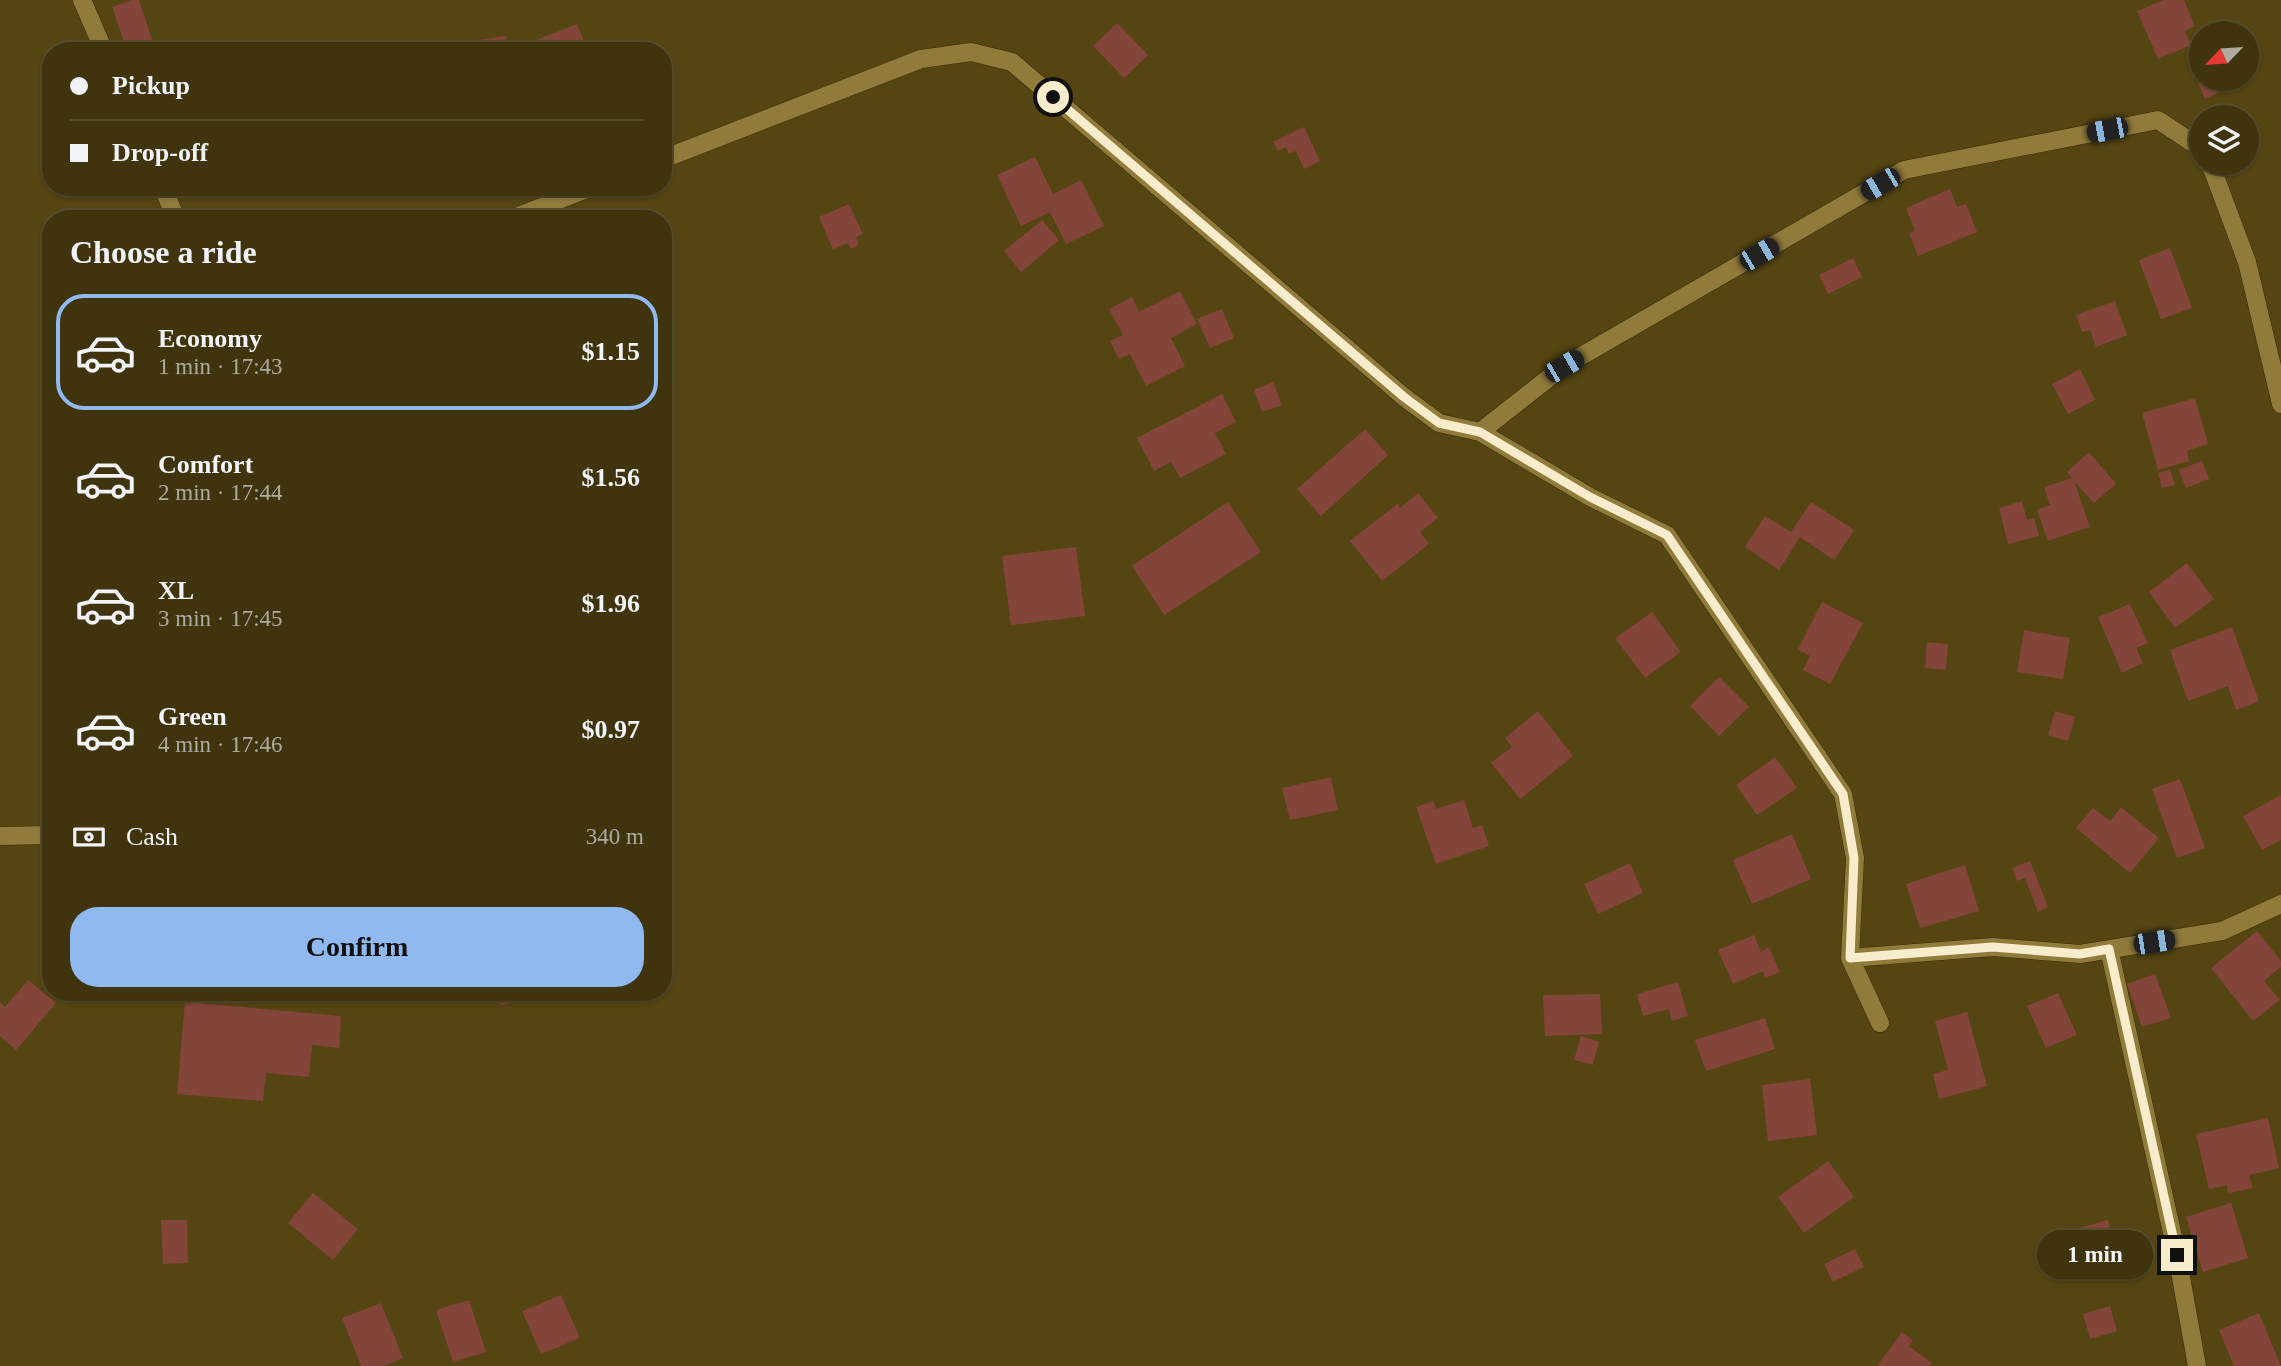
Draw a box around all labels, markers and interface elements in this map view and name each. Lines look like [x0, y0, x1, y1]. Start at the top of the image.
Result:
north arrow [2189, 21, 2259, 91]
map controls [2189, 21, 2259, 175]
text: Pickup [112, 71, 190, 100]
route start [1037, 81, 1069, 113]
button: layers [2189, 105, 2259, 175]
car [2085, 116, 2130, 144]
text: Drop-off [112, 138, 208, 167]
car [1857, 164, 1904, 204]
text: Choose a ride [70, 234, 257, 270]
car [1736, 234, 1783, 274]
icon: car [74, 321, 137, 384]
text: Economy [158, 324, 262, 353]
text: $1.15 [582, 337, 640, 366]
car [1541, 346, 1588, 386]
text: 1 min · 17:43 [158, 354, 283, 379]
icon: car [74, 447, 137, 510]
text: Comfort [158, 450, 253, 479]
text: $1.56 [582, 463, 640, 492]
text: 2 min · 17:44 [158, 480, 283, 505]
icon: car [74, 573, 137, 636]
text: XL [158, 576, 194, 605]
text: $1.96 [582, 589, 640, 618]
text: 3 min · 17:45 [158, 606, 283, 631]
icon: car [74, 699, 137, 762]
text: Green [158, 702, 227, 731]
text: $0.97 [582, 715, 640, 744]
text: 4 min · 17:46 [158, 732, 283, 757]
icon: cash [70, 818, 108, 856]
text: Cash [126, 822, 178, 851]
text: 340 m [586, 824, 644, 849]
button: Confirm [70, 907, 644, 987]
car [2132, 928, 2177, 956]
callout: 1 min [2037, 1230, 2152, 1280]
route end [2161, 1239, 2193, 1271]
text: 1 min [2067, 1242, 2123, 1267]

